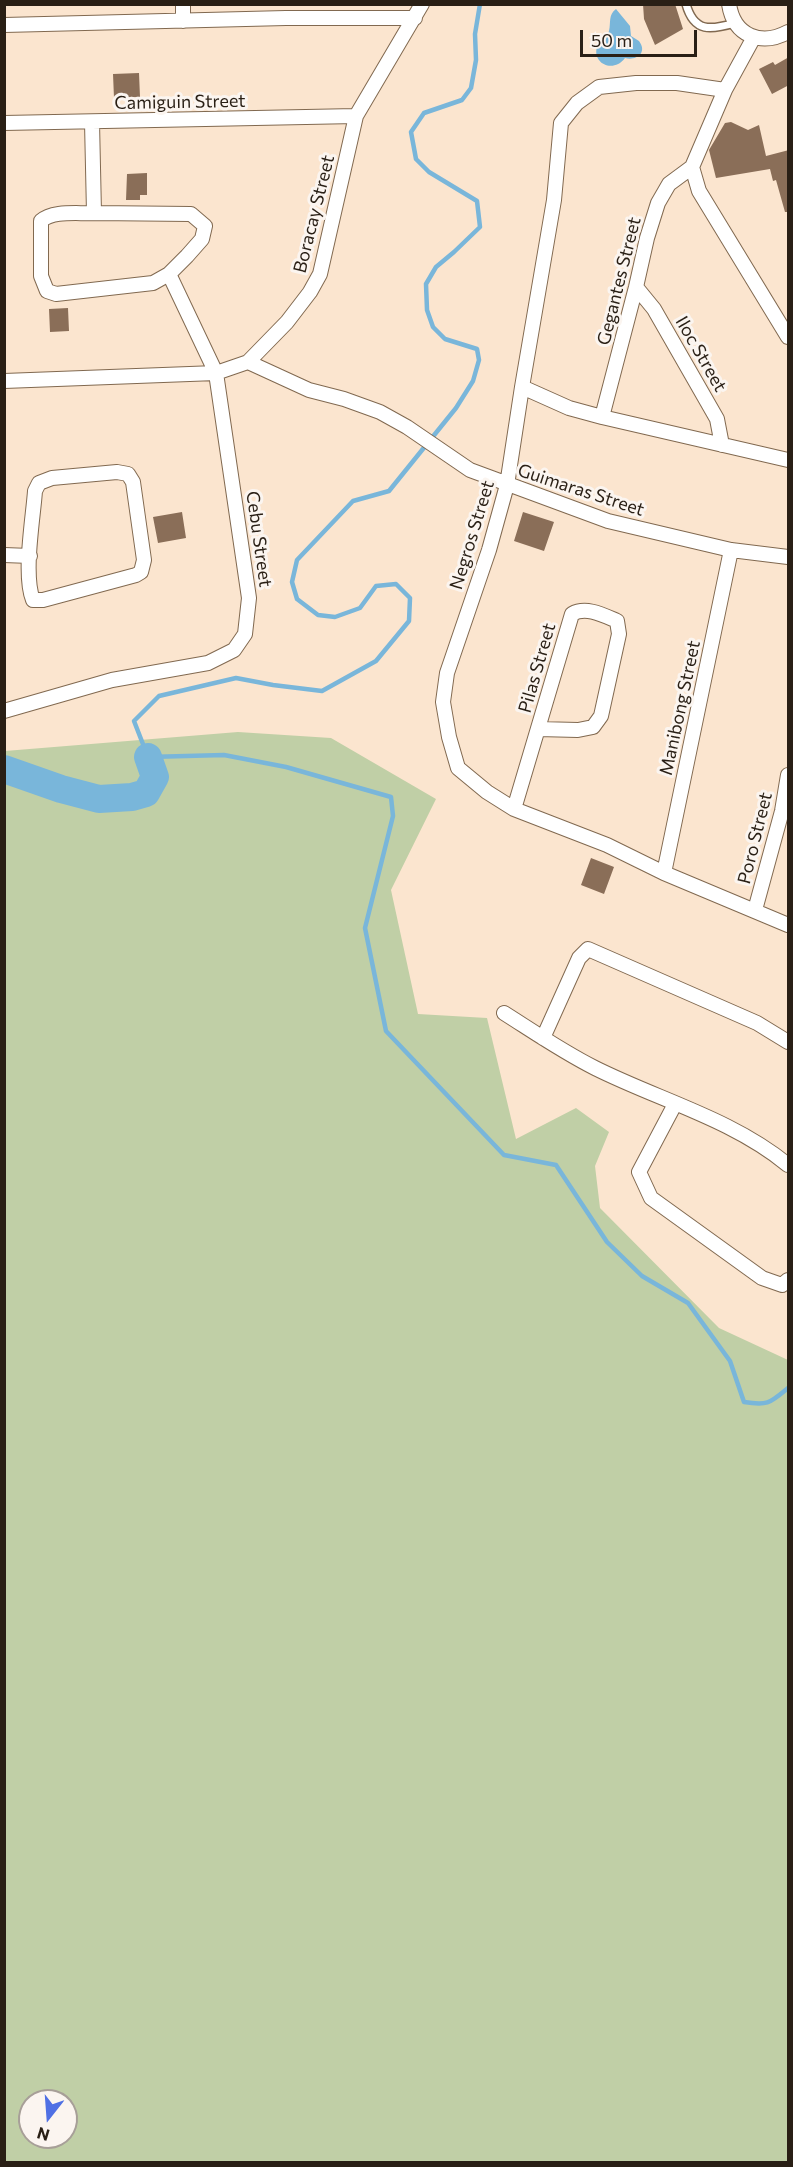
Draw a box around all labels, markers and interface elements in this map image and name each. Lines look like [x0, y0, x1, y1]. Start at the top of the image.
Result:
scale bar [583, 18, 700, 56]
text: 50 m [591, 29, 632, 51]
street label: Camiguin Street [114, 90, 246, 114]
street label: Boracay Street [289, 153, 339, 275]
street label: Gegantes Street [593, 215, 645, 347]
street label: Iloc Street [671, 312, 731, 396]
street label: Guimaras Street [515, 459, 647, 521]
street label: Negros Street [445, 478, 499, 592]
street label: Cebu Street [242, 490, 276, 588]
street label: Pilas Street [514, 621, 560, 715]
street label: Manibong Street [655, 639, 705, 777]
street label: Poro Street [733, 790, 777, 886]
north arrow [18, 2089, 78, 2149]
text: N [35, 2124, 52, 2146]

